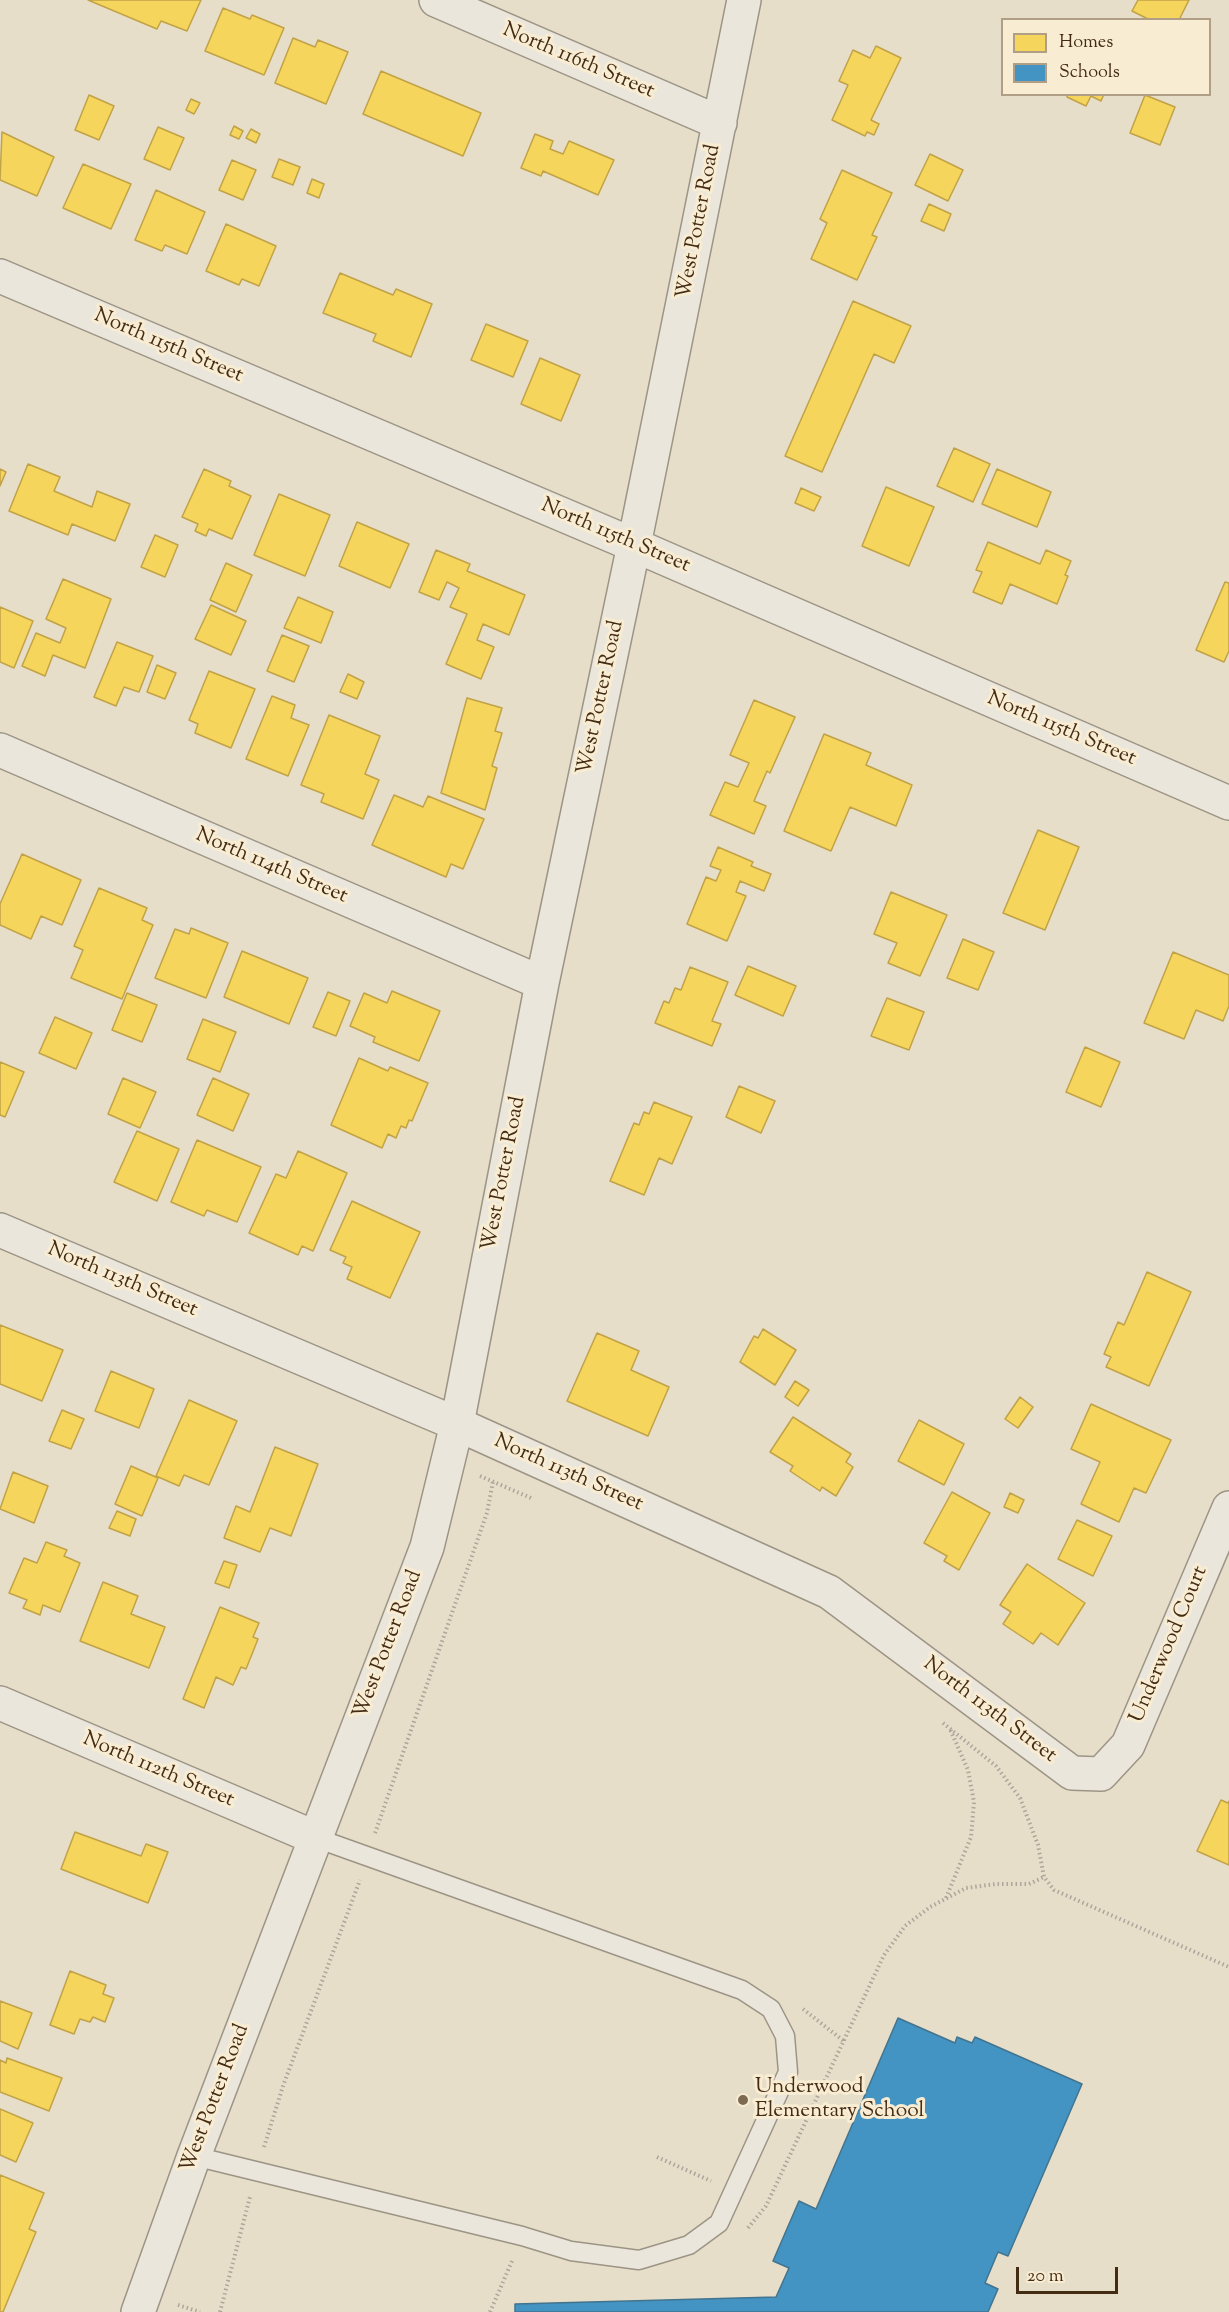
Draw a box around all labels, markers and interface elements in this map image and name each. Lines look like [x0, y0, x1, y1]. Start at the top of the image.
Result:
legend [1001, 18, 1211, 96]
street label: North 116th Street [498, 19, 658, 105]
text: Homes [1059, 30, 1113, 56]
text: Schools [1059, 60, 1120, 86]
street label: West Potter Road [673, 143, 727, 301]
street label: North 115th Street [90, 304, 246, 390]
street label: North 115th Street [537, 494, 693, 580]
street label: West Potter Road [573, 619, 631, 777]
street label: North 115th Street [983, 687, 1139, 773]
street label: North 114th Street [191, 824, 351, 910]
street label: West Potter Road [478, 1095, 532, 1253]
street label: North 113th Street [43, 1238, 201, 1324]
street label: North 113th Street [490, 1430, 646, 1518]
street label: Underwood Court [1126, 1563, 1214, 1727]
street label: West Potter Road [349, 1567, 429, 1723]
street label: North 113th Street [917, 1653, 1061, 1769]
street label: North 112th Street [79, 1728, 237, 1814]
street label: West Potter Road [176, 2021, 256, 2177]
place label: Underwood Elementary School [755, 2075, 924, 2125]
marker: Underwood Elementary School [736, 2093, 750, 2107]
scale bar [1019, 2255, 1121, 2293]
text: 20 m [1027, 2264, 1064, 2290]

